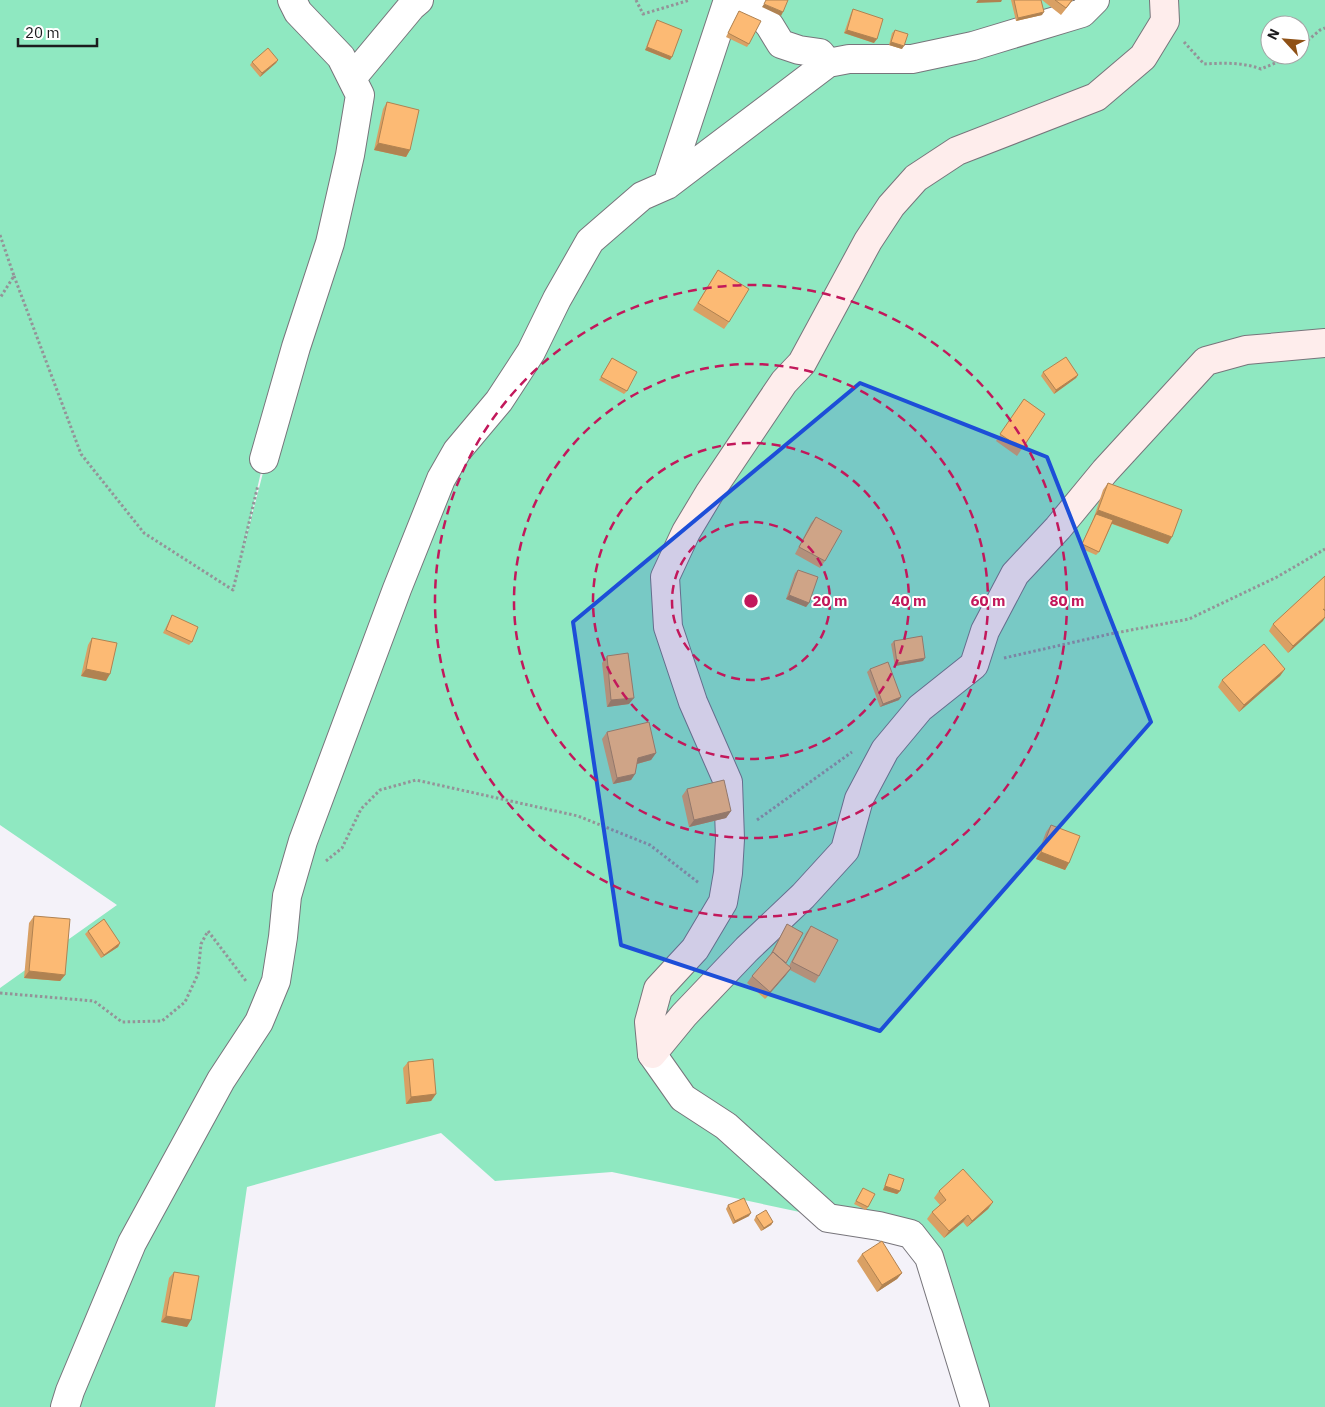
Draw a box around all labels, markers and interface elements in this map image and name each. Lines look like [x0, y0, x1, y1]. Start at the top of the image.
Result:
scale bar [18, 15, 96, 47]
north arrow [1260, 15, 1310, 65]
text: 20 m [25, 23, 60, 42]
text: N [1263, 26, 1284, 43]
text: 20 m [813, 591, 847, 610]
text: 40 m [892, 591, 926, 610]
text: 60 m [971, 591, 1005, 610]
text: 80 m [1050, 591, 1084, 610]
centre of rings [742, 592, 760, 610]

